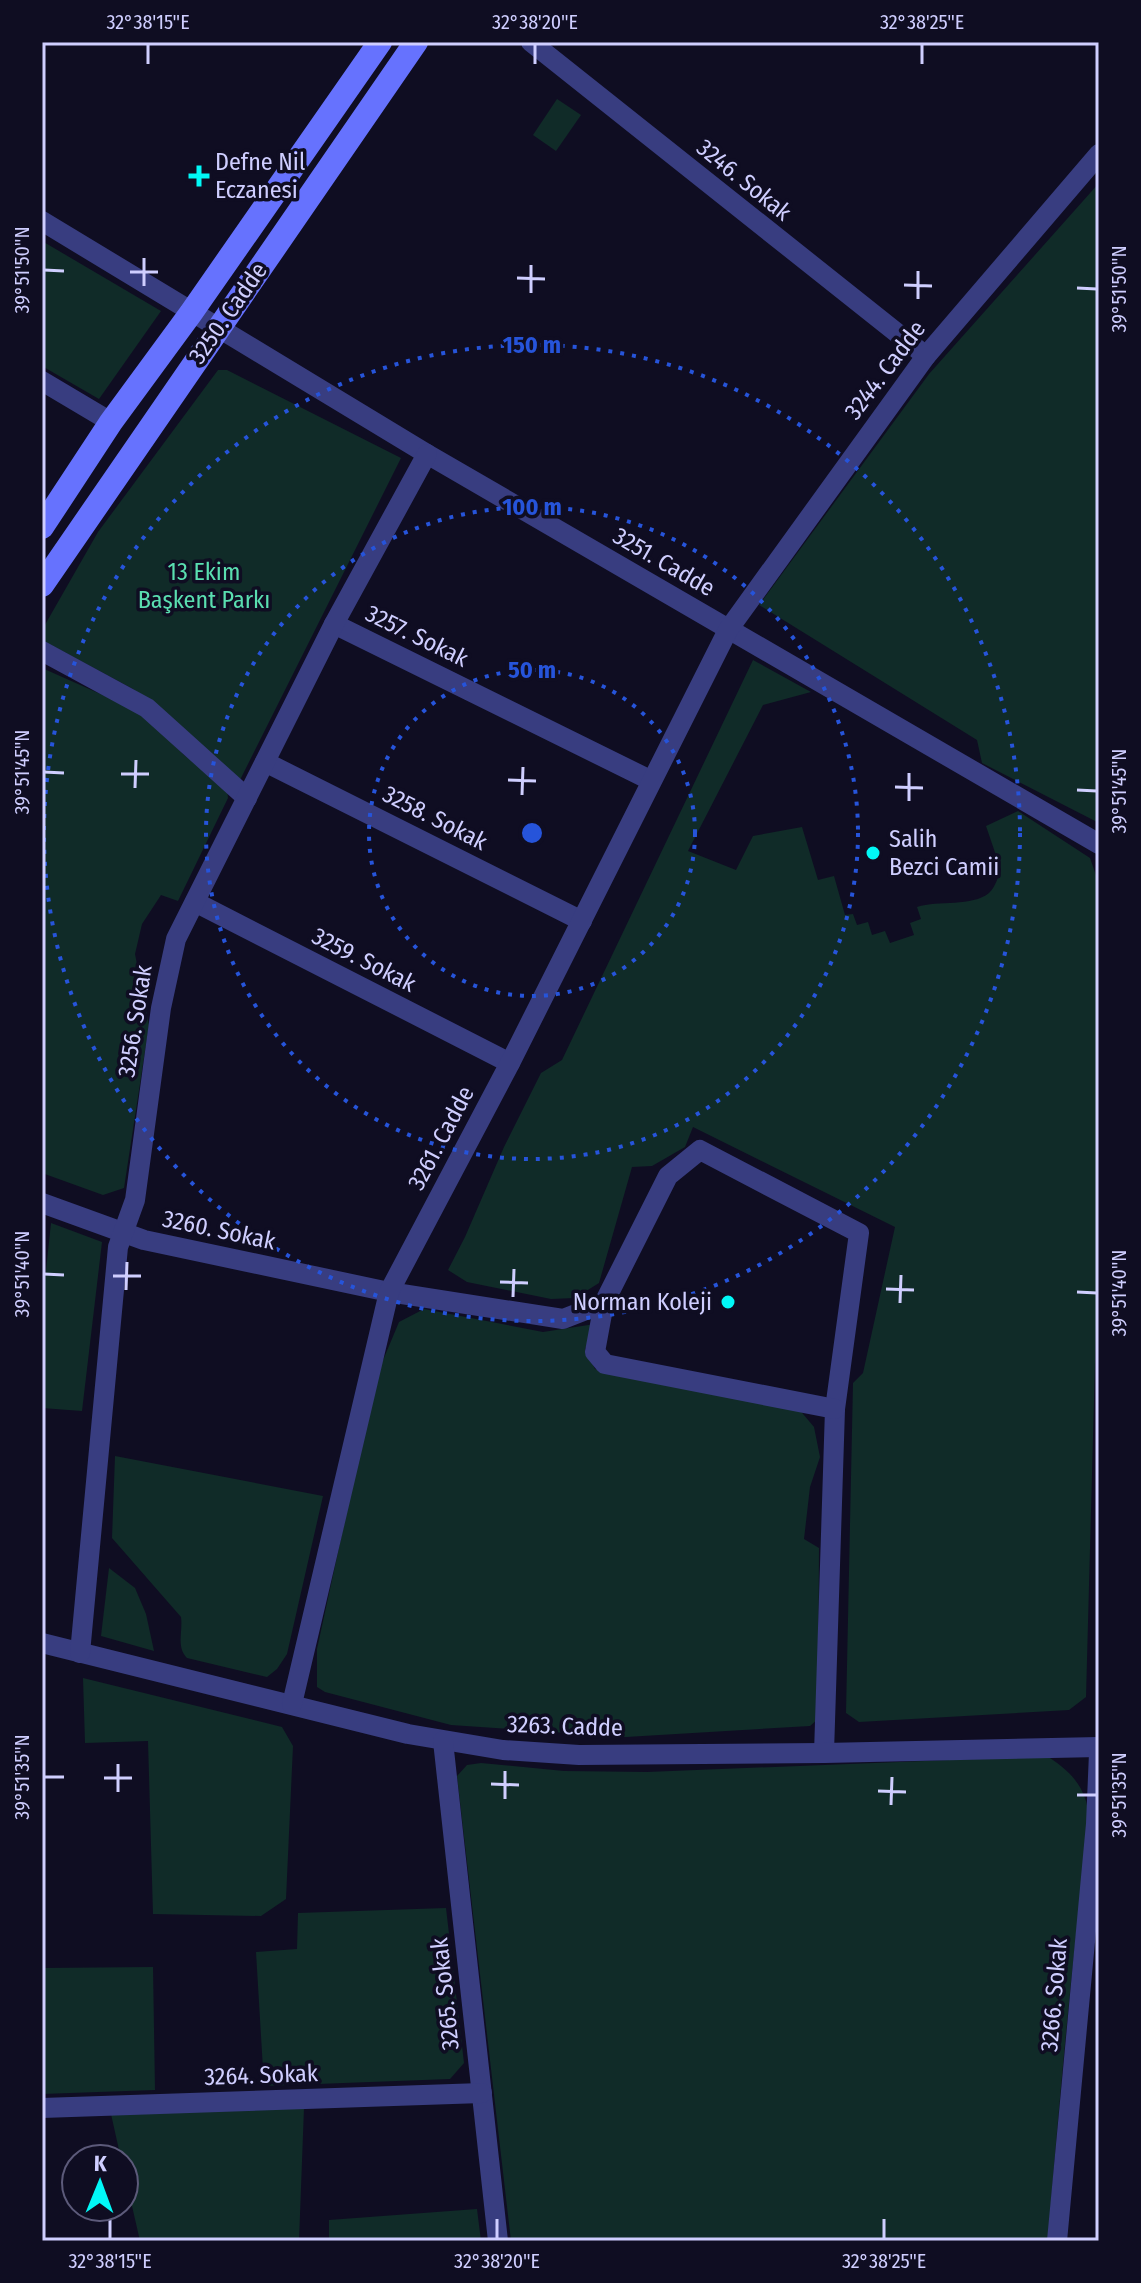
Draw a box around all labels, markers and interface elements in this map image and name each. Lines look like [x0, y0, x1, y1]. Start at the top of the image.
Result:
text: 32°38'15"E [106, 10, 190, 34]
text: 32°38'20"E [492, 10, 578, 34]
text: 32°38'25"E [880, 10, 964, 34]
street label: 3246. Sokak [691, 133, 797, 227]
place label: Defne Nil Eczanesi [215, 148, 305, 204]
marker: Defne Nil Eczanesi [190, 167, 208, 185]
text: 39°51'50"N [10, 226, 34, 314]
text: 39°51'50"N [1107, 245, 1131, 333]
street label: 3250. Cadde [183, 257, 273, 369]
street label: 3244. Cadde [839, 315, 931, 425]
text: 150 m [503, 331, 561, 359]
text: 100 m [502, 493, 562, 521]
street label: 3251. Cadde [608, 522, 720, 602]
park label: 13 Ekim Başkent Parkı [138, 558, 270, 614]
street label: 3257. Sokak [361, 599, 474, 673]
text: 50 m [508, 656, 556, 684]
text: 39°51'45"N [10, 730, 34, 814]
text: 39°51'45"N [1107, 749, 1131, 833]
street label: 3258. Sokak [378, 780, 493, 857]
centre of rings [518, 819, 546, 847]
place label: Salih Bezci Camii [889, 825, 999, 881]
marker: Salih Bezci Camii [864, 844, 882, 862]
street label: 3259. Sokak [307, 922, 421, 998]
street label: 3256. Sokak [112, 962, 158, 1079]
street label: 3261. Cadde [402, 1081, 480, 1195]
street label: 3260. Sokak [160, 1204, 279, 1256]
text: 39°51'40"N [10, 1231, 34, 1317]
text: 39°51'40"N [1107, 1250, 1131, 1336]
place label: Norman Koleji [573, 1288, 712, 1316]
marker: Norman Koleji [719, 1293, 737, 1311]
street label: 3263. Cadde [507, 1710, 623, 1742]
text: 39°51'35"N [10, 1734, 34, 1820]
text: 39°51'35"N [1107, 1752, 1131, 1838]
street label: 3265. Sokak [425, 1936, 465, 2052]
street label: 3266. Sokak [1035, 1936, 1073, 2053]
street label: 3264. Sokak [204, 2059, 319, 2091]
north arrow [60, 2143, 140, 2223]
text: K [94, 2150, 108, 2177]
text: 32°38'15"E [68, 2249, 152, 2273]
text: 32°38'20"E [454, 2249, 540, 2273]
text: 32°38'25"E [842, 2249, 926, 2273]

